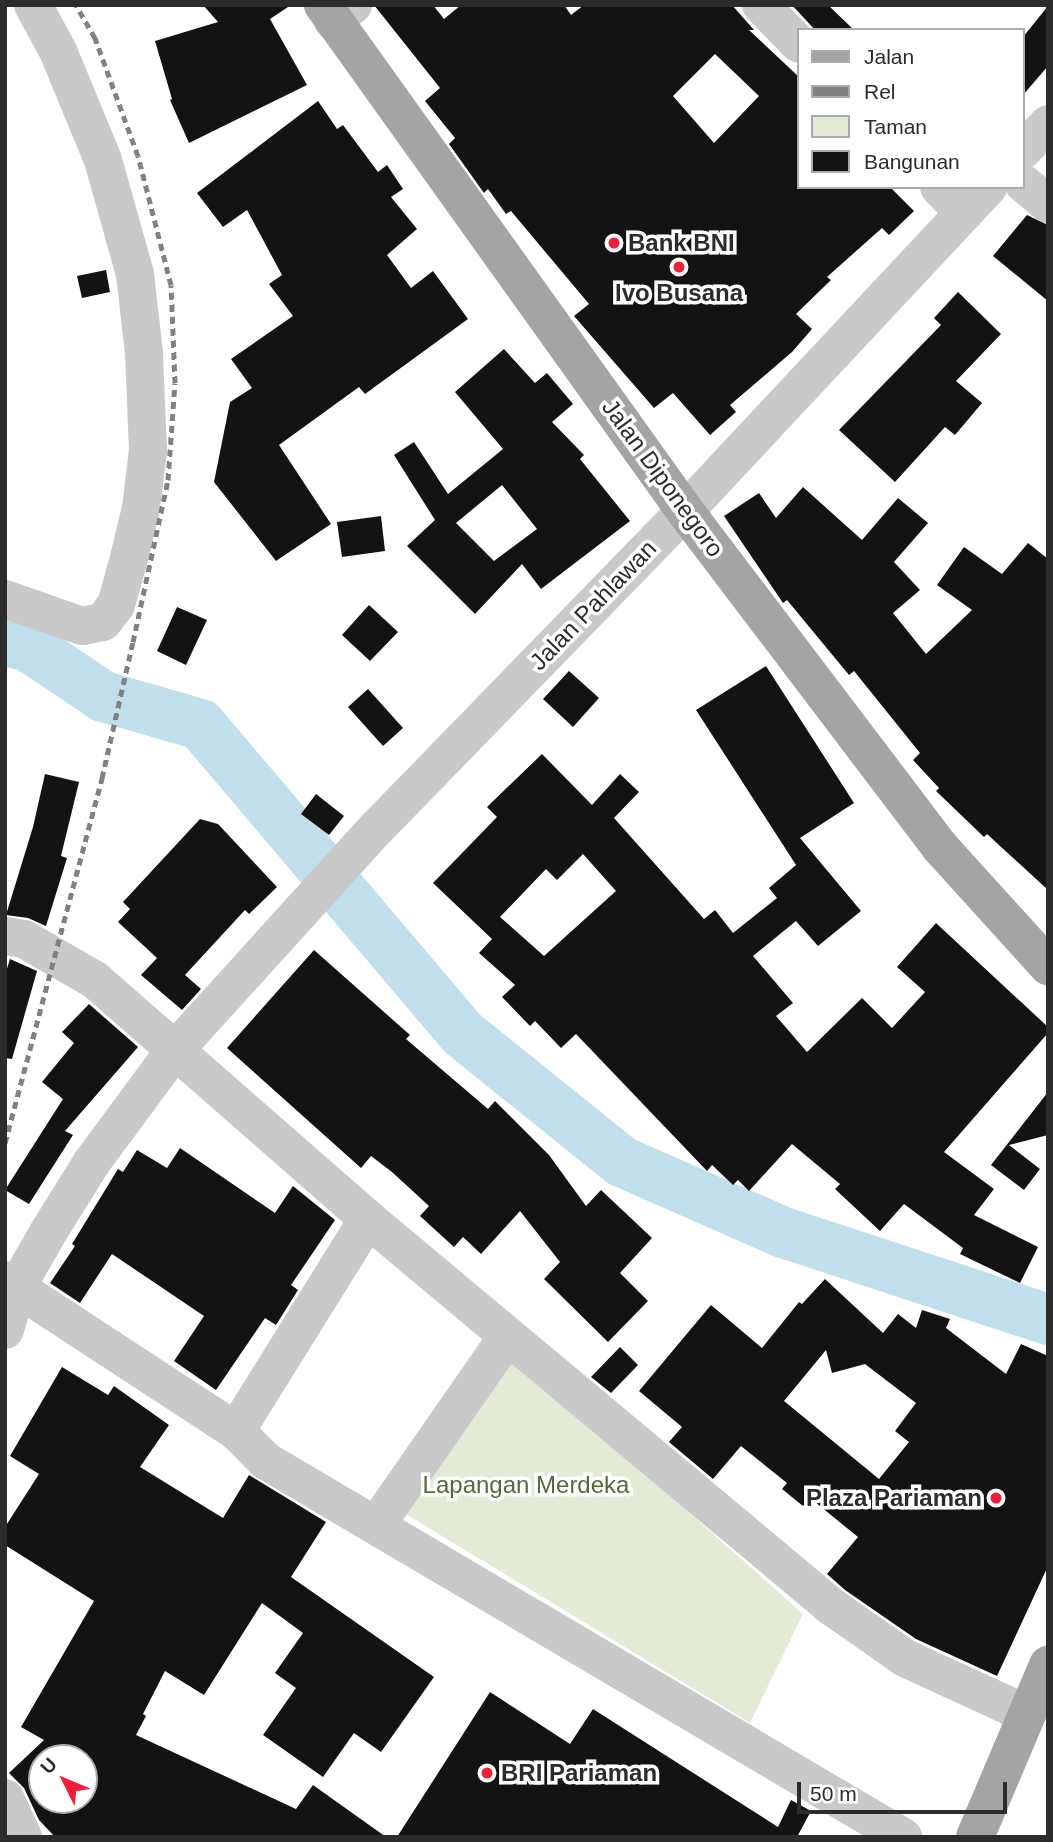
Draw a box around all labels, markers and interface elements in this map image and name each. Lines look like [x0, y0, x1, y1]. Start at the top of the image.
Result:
legend [797, 28, 1025, 189]
text: Jalan [864, 45, 914, 68]
text: Rel [864, 80, 896, 103]
text: Taman [864, 115, 927, 138]
text: Bangunan [864, 150, 960, 173]
place label: Bank BNI [628, 229, 735, 257]
marker: Bank BNI [606, 235, 622, 251]
marker: Ivo Busana [671, 259, 687, 275]
place label: Ivo Busana [615, 279, 743, 307]
street label: Jalan Diponegoro [596, 393, 730, 563]
street label: Jalan Pahlawan [524, 534, 662, 676]
park label: Lapangan Merdeka [423, 1471, 629, 1499]
place label: Plaza Pariaman [806, 1484, 982, 1512]
marker: Plaza Pariaman [988, 1490, 1004, 1506]
north arrow [28, 1744, 98, 1814]
text: U [36, 1754, 61, 1778]
place label: BRI Pariaman [501, 1759, 657, 1787]
marker: BRI Pariaman [479, 1765, 495, 1781]
scale bar [801, 1769, 1011, 1813]
text: 50 m [810, 1782, 857, 1805]

